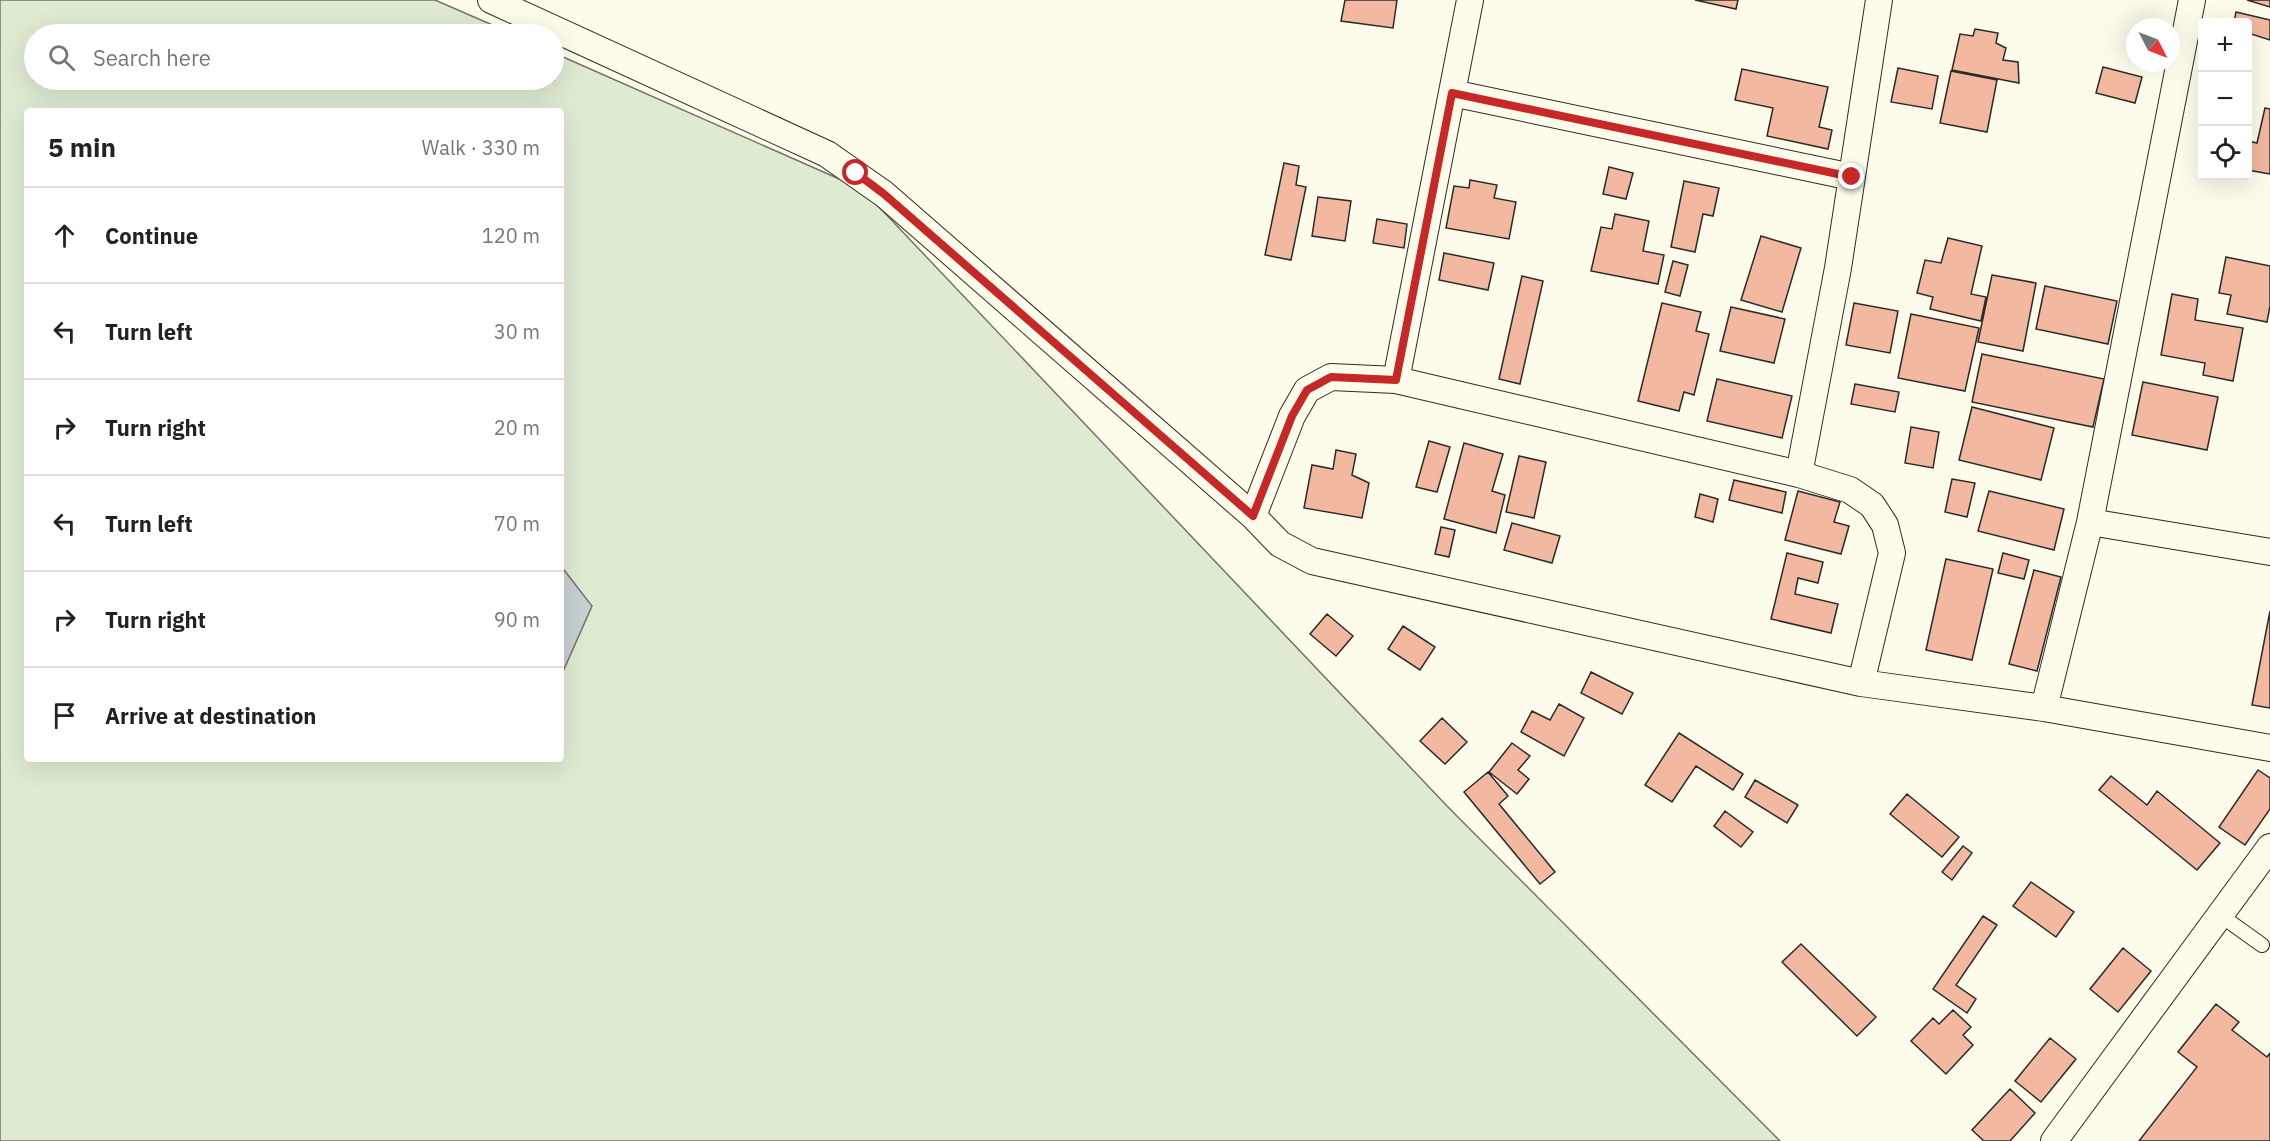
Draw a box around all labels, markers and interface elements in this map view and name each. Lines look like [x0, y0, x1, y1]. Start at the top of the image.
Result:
north arrow [2126, 18, 2180, 72]
map controls [2198, 18, 2252, 180]
button: + [2198, 18, 2252, 72]
search box [24, 24, 564, 90]
icon: search [45, 41, 78, 74]
text: Search here [93, 43, 211, 72]
button: − [2198, 72, 2252, 126]
button: locate [2198, 126, 2252, 180]
text: 5 min [48, 130, 116, 164]
text: Walk · 330 m [422, 134, 540, 161]
route start [842, 159, 868, 185]
route end [1838, 163, 1864, 189]
icon: ahead [48, 219, 81, 252]
text: Continue [105, 221, 198, 250]
text: 120 m [482, 222, 540, 249]
icon: left [48, 315, 81, 348]
text: Turn left [105, 317, 193, 346]
text: 30 m [494, 318, 540, 345]
icon: right [48, 411, 81, 444]
text: Turn right [105, 413, 206, 442]
text: 20 m [494, 414, 540, 441]
icon: left [48, 507, 81, 540]
text: Turn left [105, 509, 193, 538]
text: 70 m [494, 510, 540, 537]
icon: right [48, 603, 81, 636]
text: Turn right [105, 605, 206, 634]
text: 90 m [494, 606, 540, 633]
icon: arrive [48, 699, 81, 732]
text: Arrive at destination [105, 701, 316, 730]

